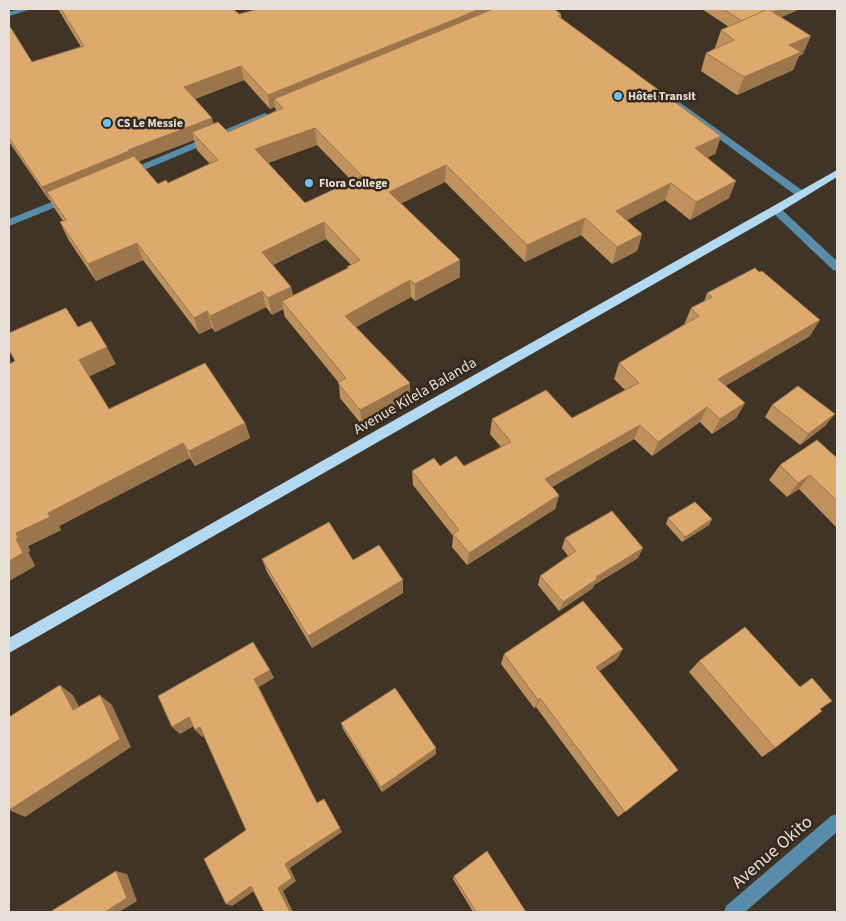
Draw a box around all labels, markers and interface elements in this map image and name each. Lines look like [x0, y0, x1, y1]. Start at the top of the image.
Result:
place label: Hôtel Transit [628, 88, 696, 105]
marker: Hôtel Transit [612, 90, 624, 102]
place label: CS Le Messie [117, 115, 183, 132]
marker: CS Le Messie [101, 117, 113, 129]
place label: Flora College [319, 175, 388, 192]
marker: Flora College [303, 177, 315, 189]
street label: Avenue Kilela Balanda [350, 352, 480, 440]
street label: Avenue Okito [726, 810, 818, 894]

